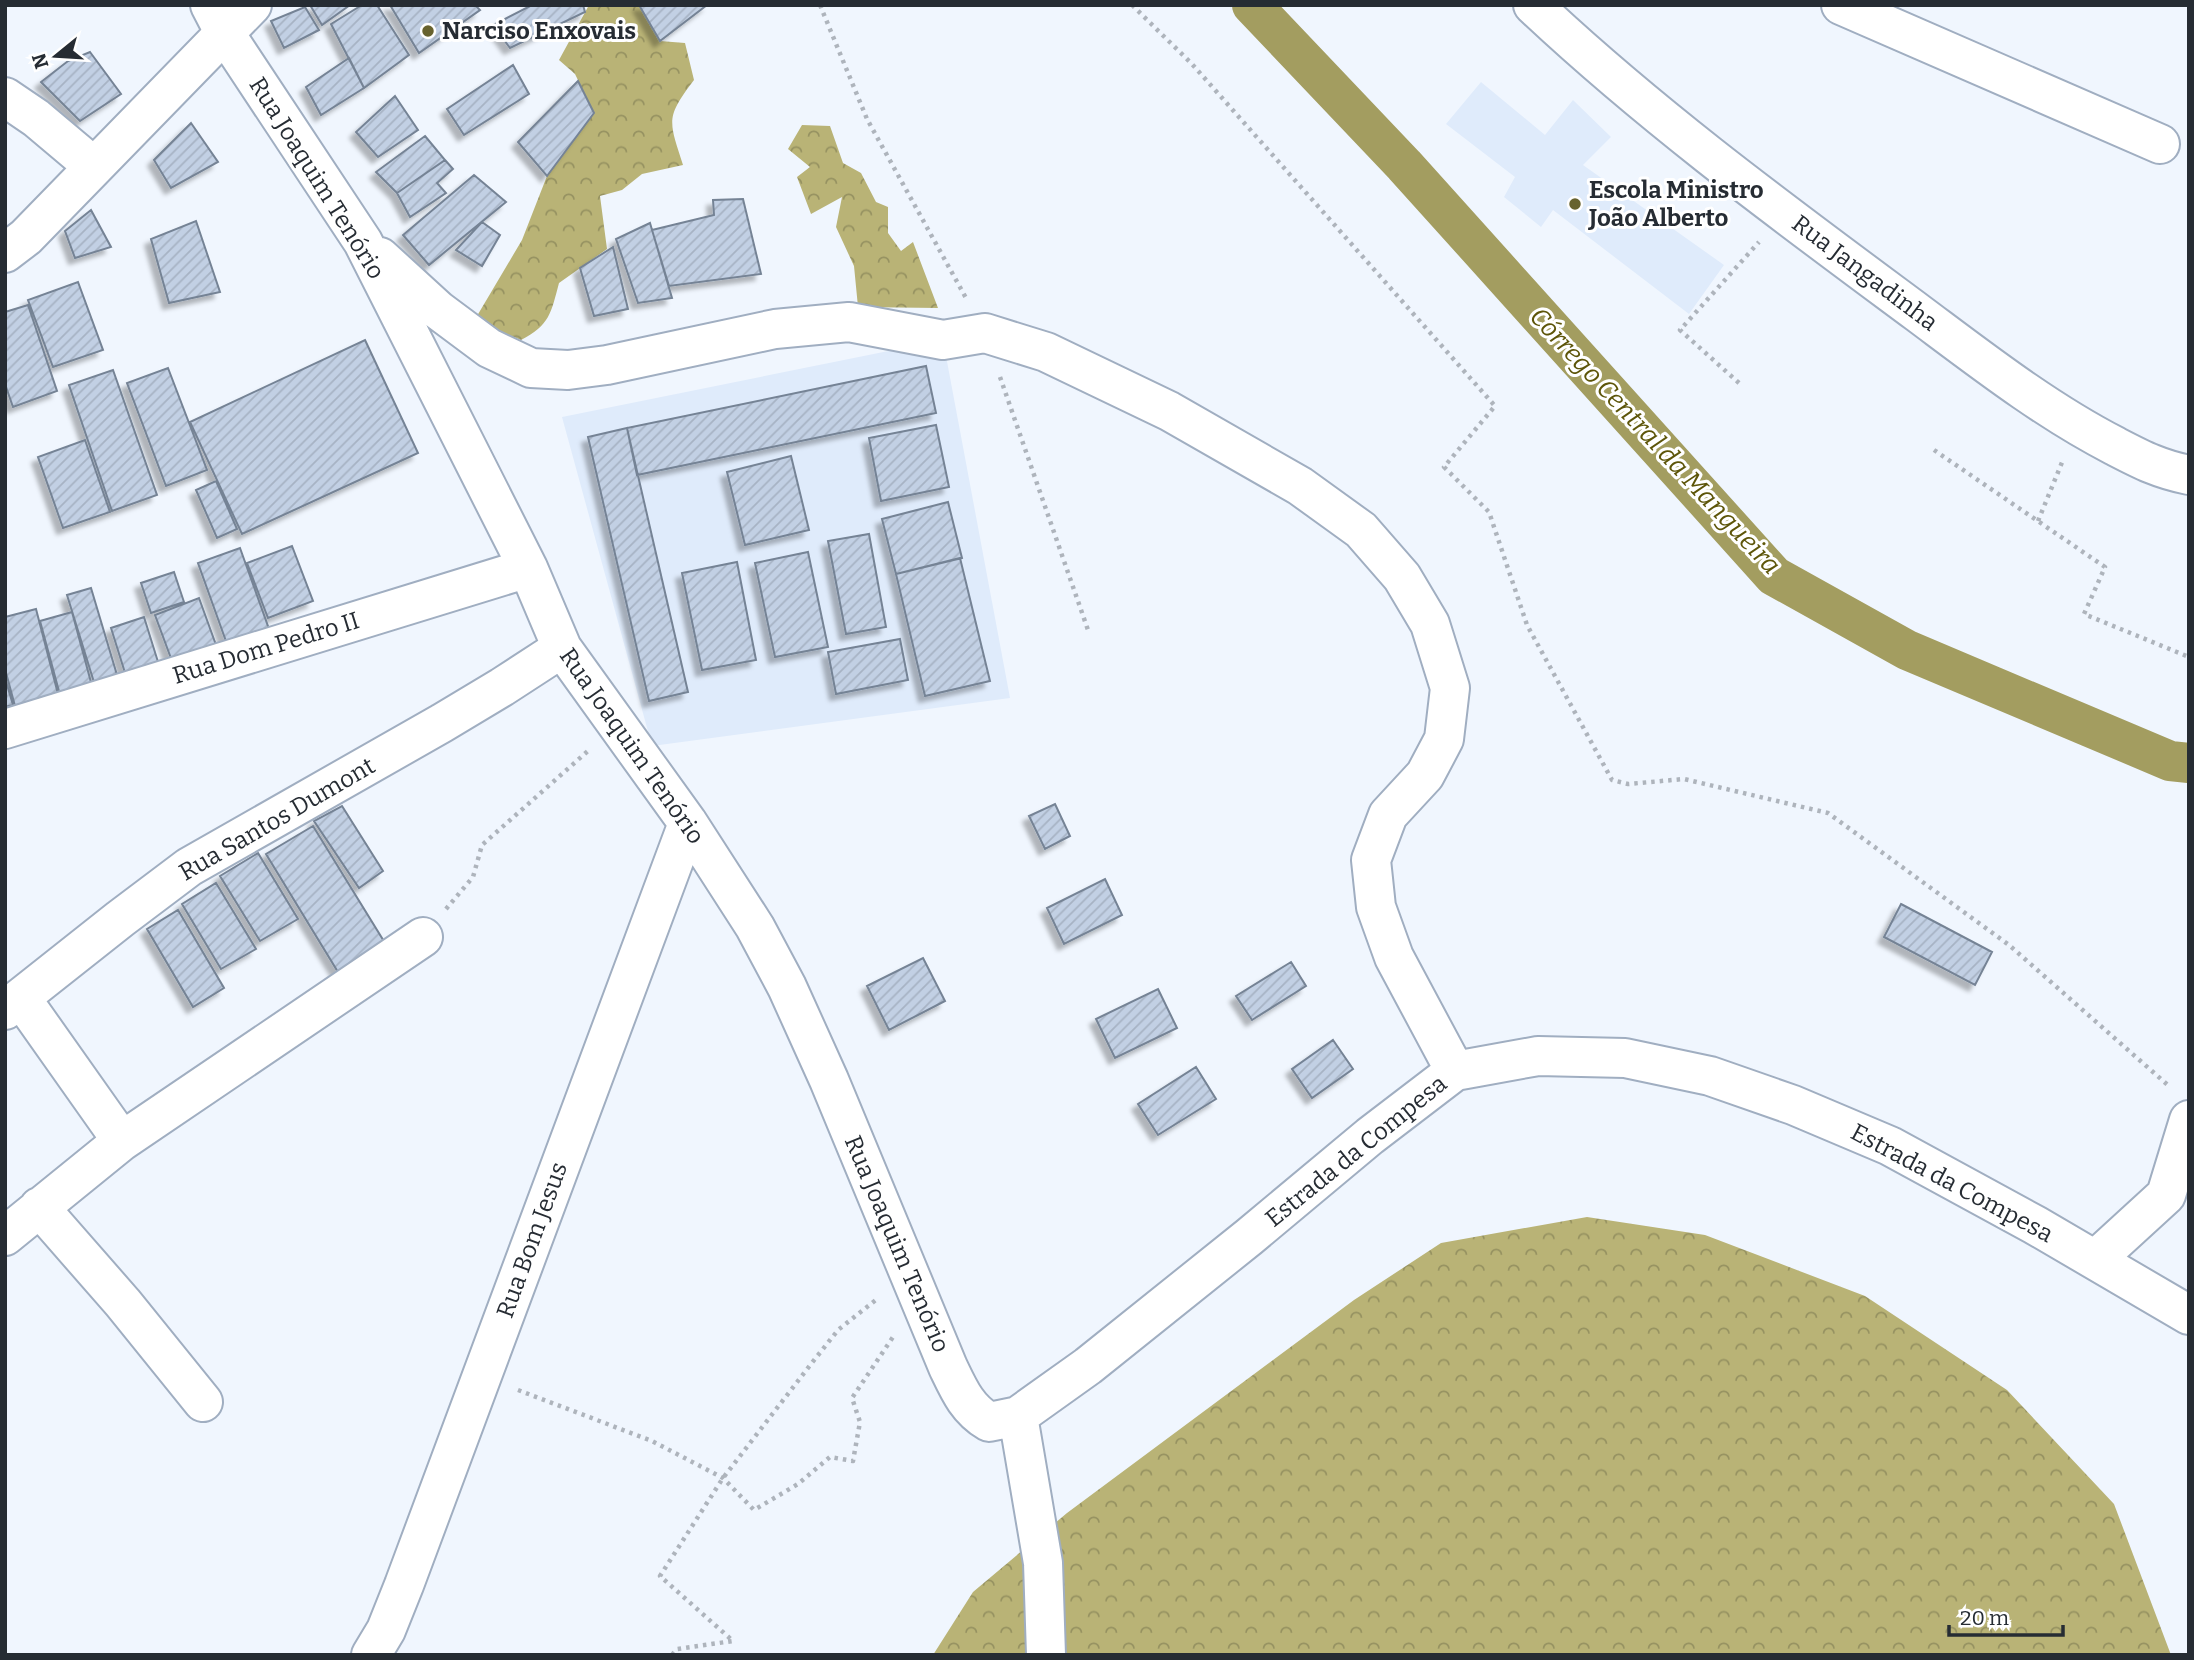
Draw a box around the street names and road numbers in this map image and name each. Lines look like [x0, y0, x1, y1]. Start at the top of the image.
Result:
street label: Rua Joaquim Tenório [244, 72, 390, 284]
street label: Rua Jangadinha [1787, 209, 1943, 337]
street label: Rua Dom Pedro II [169, 606, 363, 690]
street label: Rua Joaquim Tenório [554, 643, 710, 849]
street label: Rua Santos Dumont [174, 751, 380, 886]
street label: Estrada da Compesa [1260, 1069, 1452, 1233]
street label: Estrada da Compesa [1846, 1118, 2058, 1248]
street label: Rua Joaquim Tenório [839, 1131, 955, 1357]
street label: Rua Bom Jesus [491, 1158, 573, 1322]

